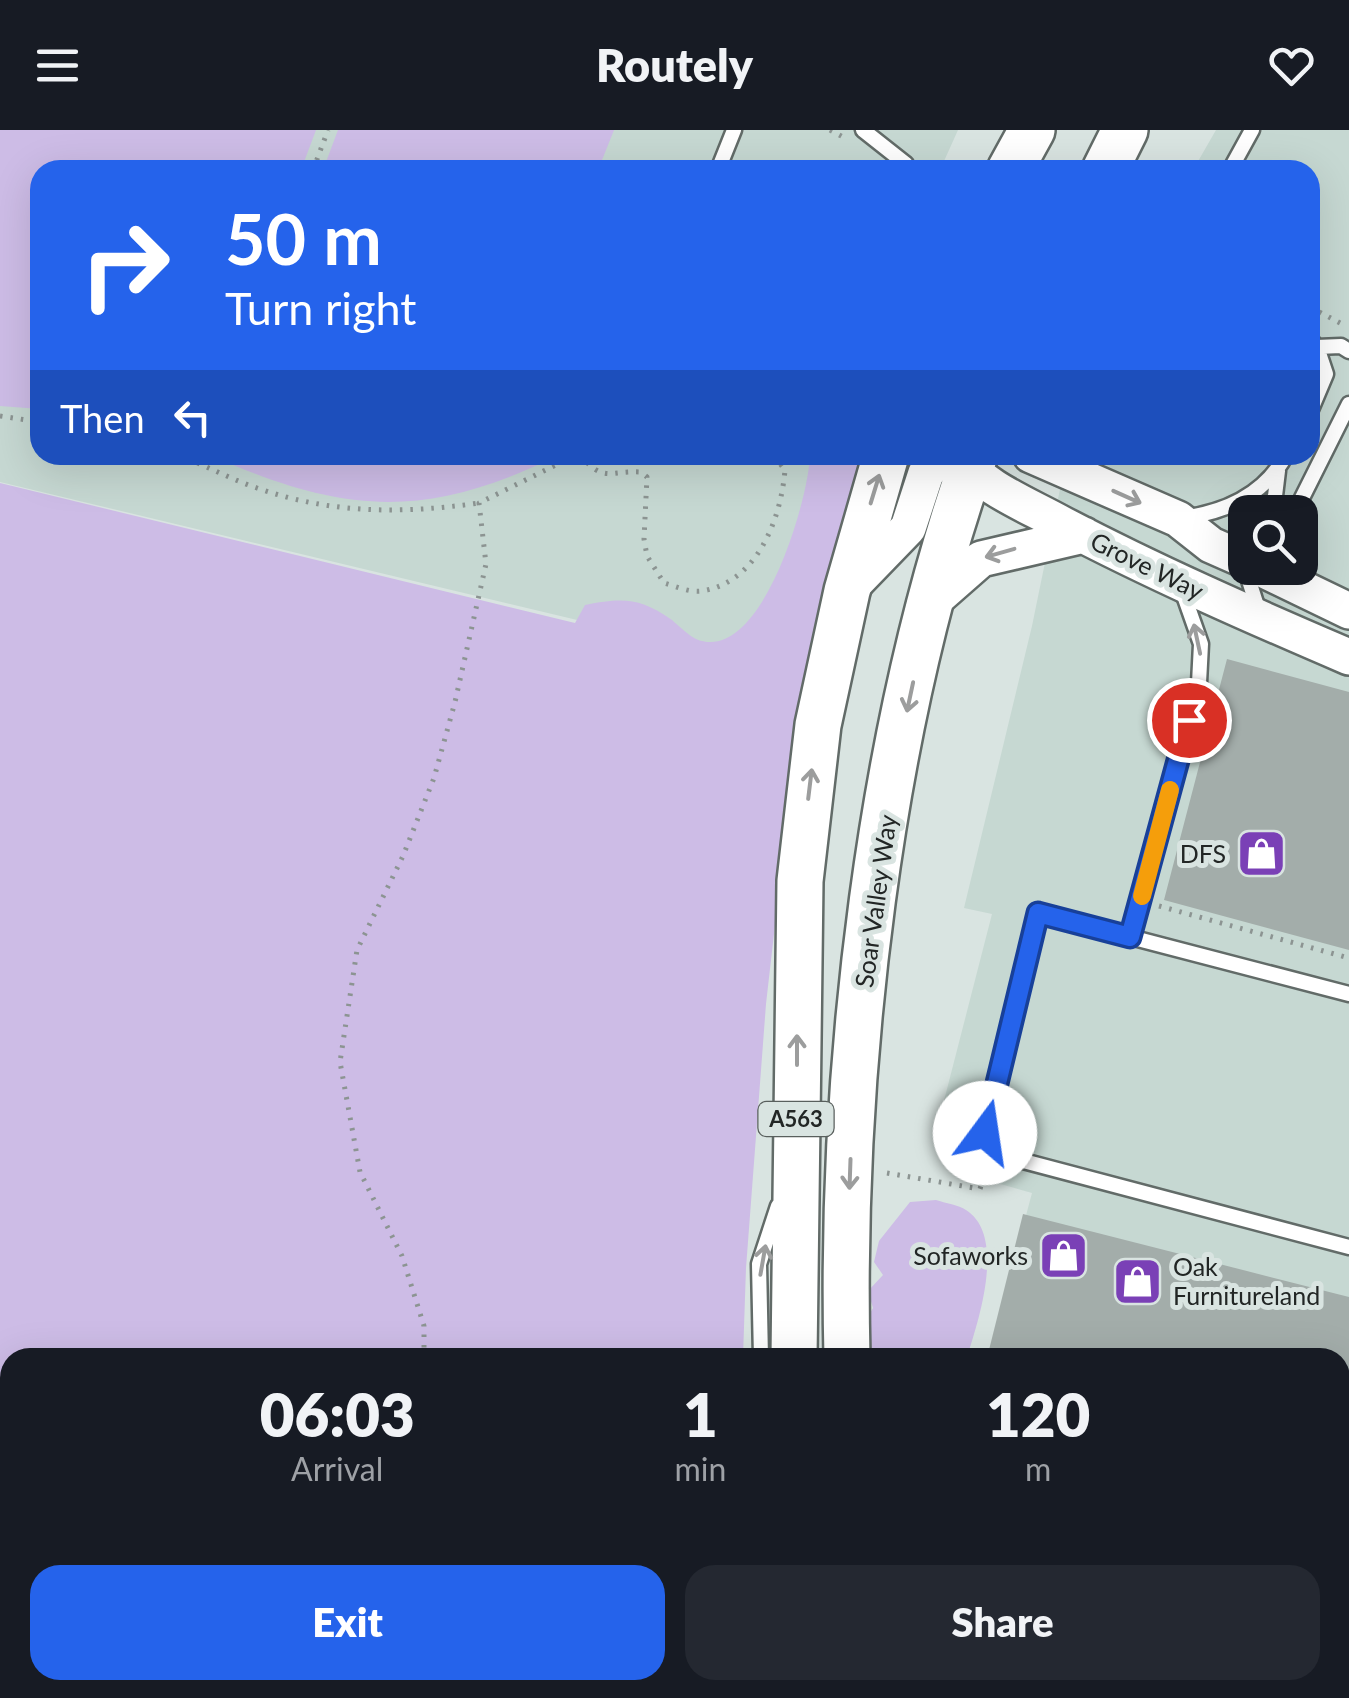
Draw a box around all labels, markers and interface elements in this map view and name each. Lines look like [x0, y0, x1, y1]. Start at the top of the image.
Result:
icon: menu [30, 38, 85, 93]
text: Routely [596, 38, 753, 92]
icon: heart [1264, 38, 1319, 93]
text: 50 m [225, 196, 382, 280]
icon: right [60, 200, 190, 330]
text: Turn right [225, 281, 416, 335]
icon: left [165, 390, 220, 445]
text: Then [60, 395, 145, 441]
one-way arrow [867, 474, 885, 505]
one-way arrow [1111, 489, 1142, 507]
map controls [1228, 495, 1318, 585]
button: search [1228, 495, 1318, 585]
street label: Grove Way [1086, 525, 1209, 605]
one-way arrow [985, 545, 1017, 563]
one-way arrow [1187, 624, 1206, 656]
pin [1147, 678, 1232, 763]
one-way arrow [899, 680, 918, 712]
icon: arrive [1162, 693, 1217, 748]
one-way arrow [802, 768, 820, 801]
street label: Soar Valley Way [848, 812, 902, 989]
shop icon: DFS [1235, 828, 1287, 880]
place label: DFS [1180, 838, 1226, 868]
one-way arrow [787, 1035, 806, 1067]
position arrow [933, 1081, 1037, 1185]
road number: A563 [758, 1102, 834, 1136]
one-way arrow [840, 1158, 859, 1190]
shop icon: Sofaworks [1037, 1230, 1089, 1282]
place label: Sofaworks [913, 1240, 1028, 1270]
one-way arrow [754, 1245, 773, 1277]
place label: Oak Furnitureland [1173, 1251, 1320, 1310]
shop icon: Oak Furnitureland [1112, 1255, 1164, 1307]
text: 06:03 [260, 1378, 415, 1450]
text: 1 [683, 1378, 718, 1450]
text: 120 [986, 1378, 1090, 1450]
text: Arrival [291, 1449, 383, 1488]
text: min [674, 1449, 726, 1488]
text: m [1025, 1449, 1051, 1488]
button: Exit [30, 1565, 665, 1680]
button: Share [685, 1565, 1320, 1680]

